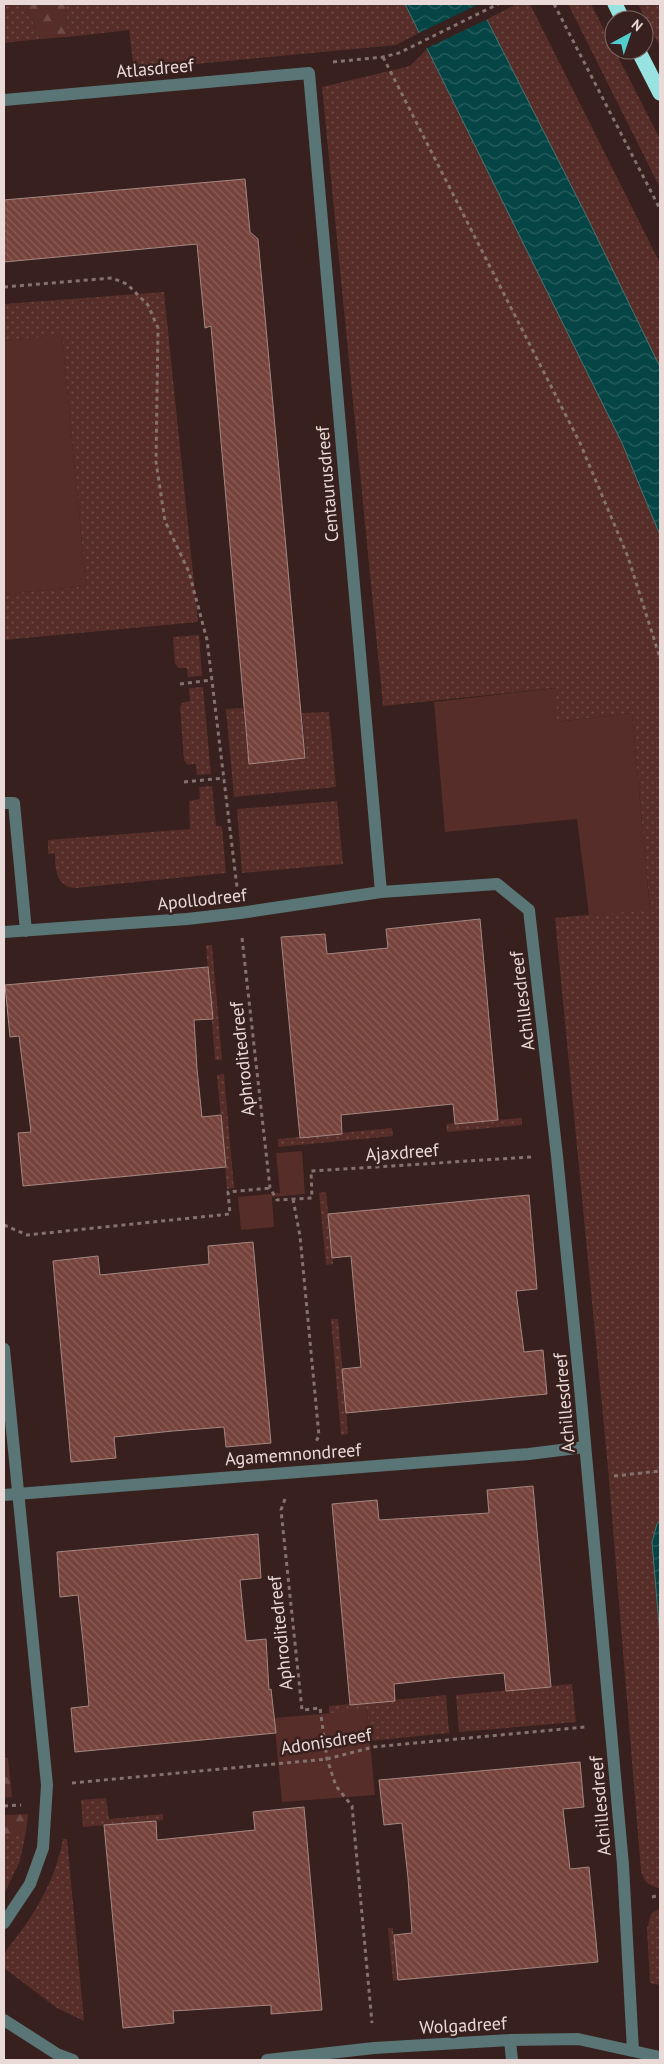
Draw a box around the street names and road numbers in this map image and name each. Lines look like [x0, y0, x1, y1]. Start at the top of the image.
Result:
street label: Atlasdreef [115, 53, 196, 83]
street label: Centaurusdreef [310, 424, 344, 543]
street label: Apollodreef [156, 883, 249, 915]
street label: Achillesdreef [504, 949, 540, 1052]
street label: Aphroditedreef [224, 999, 259, 1117]
street label: Ajaxdreef [365, 1138, 441, 1166]
street label: Achillesdreef [548, 1351, 580, 1454]
street label: Agamemnondreef [224, 1438, 363, 1470]
street label: Aphroditedreef [262, 1573, 297, 1691]
street label: Adonisdreef [279, 1722, 374, 1760]
street label: Achillesdreef [584, 1754, 616, 1857]
street label: Wolgadreef [419, 2011, 508, 2039]

